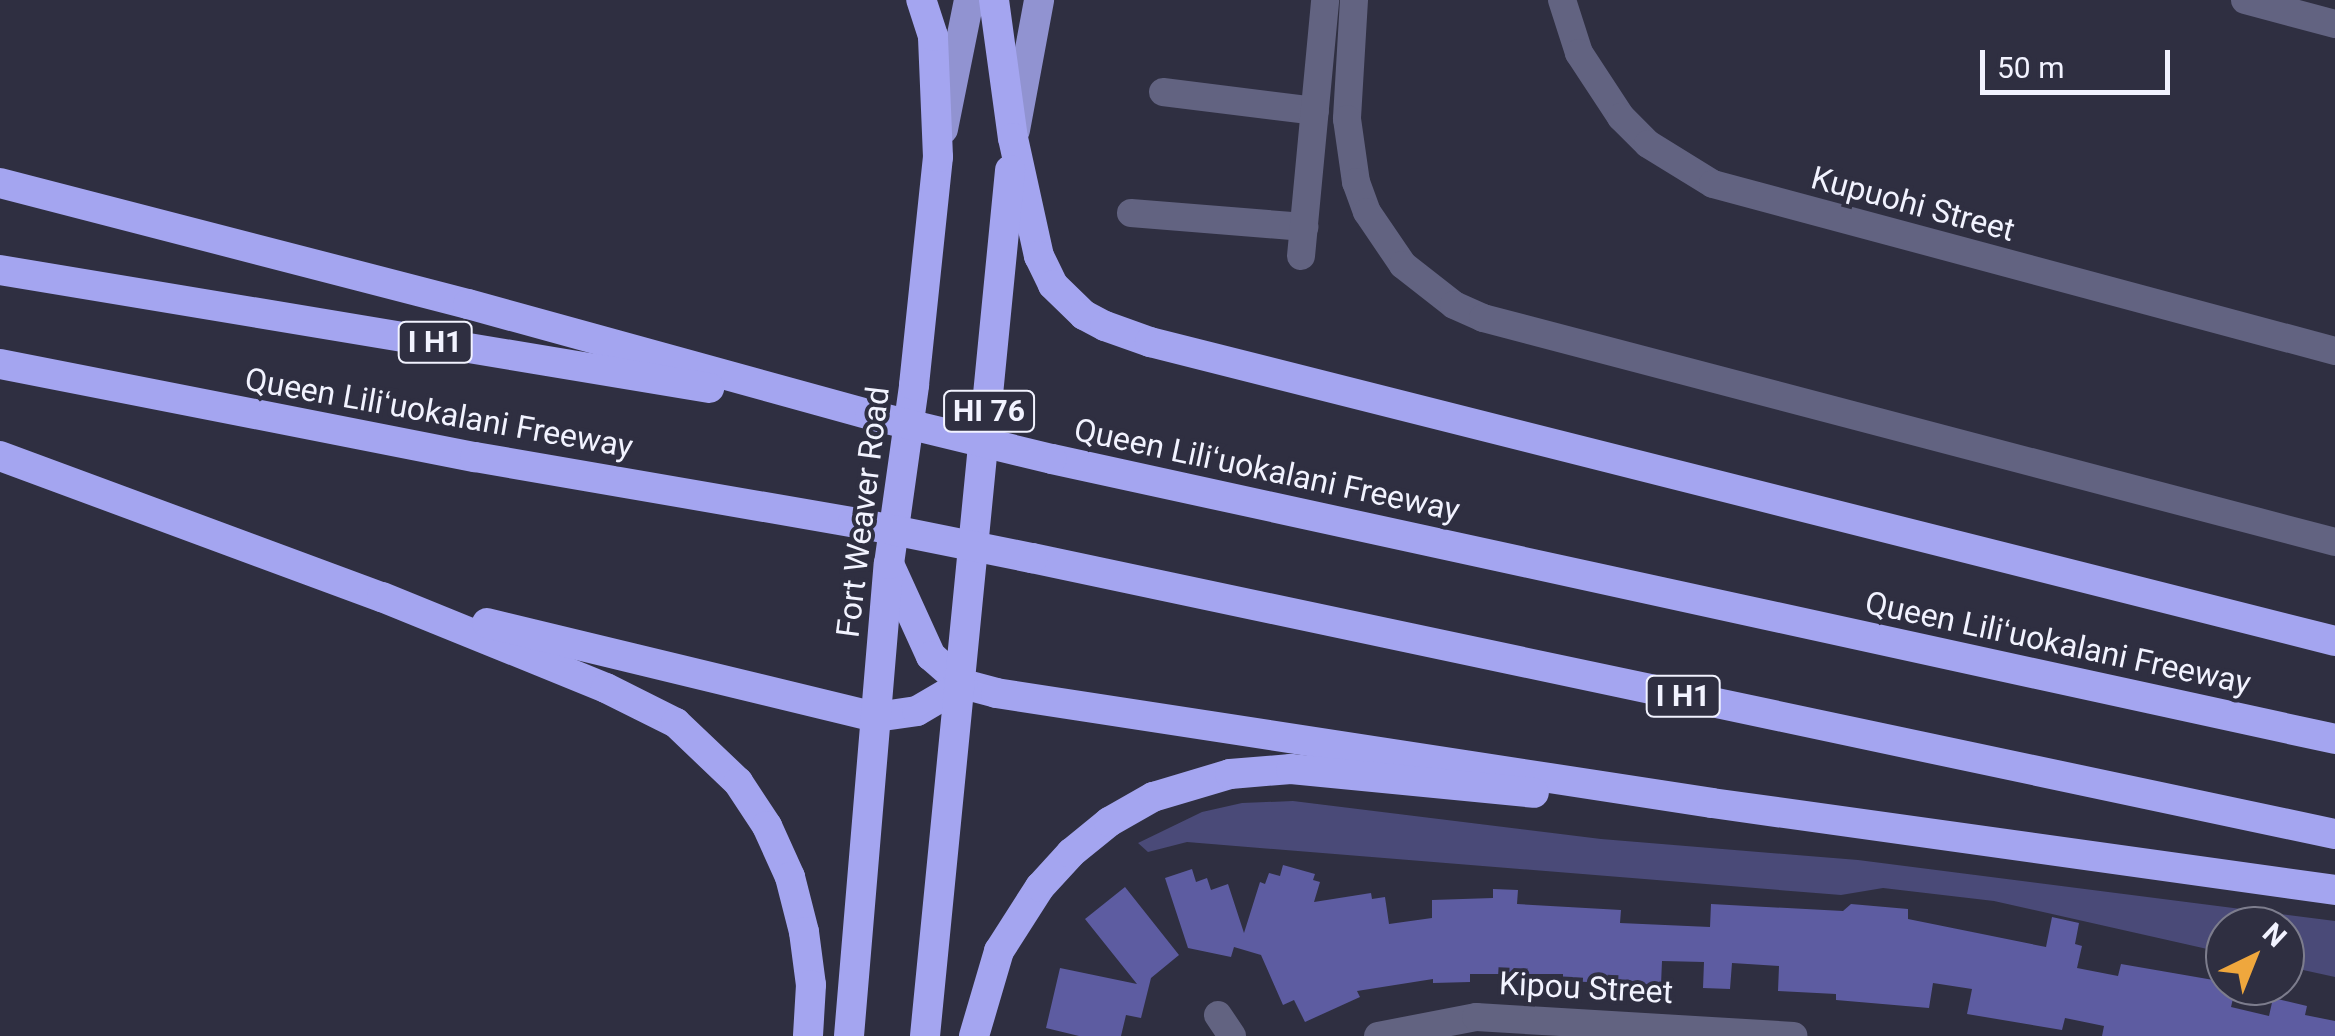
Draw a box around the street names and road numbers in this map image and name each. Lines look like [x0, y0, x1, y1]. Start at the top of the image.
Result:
street label: Kupuohi Street [1807, 158, 2019, 250]
road number: I H1 [398, 317, 472, 367]
street label: Queen Liliʻuokalani Freeway [242, 360, 636, 466]
street label: Fort Weaver Road [829, 385, 897, 639]
road number: HI 76 [942, 386, 1036, 436]
street label: Queen Liliʻuokalani Freeway [1071, 410, 1463, 530]
street label: Queen Liliʻuokalani Freeway [1862, 583, 2254, 703]
road number: I H1 [1646, 671, 1720, 721]
street label: Kipou Street [1498, 964, 1674, 1012]

